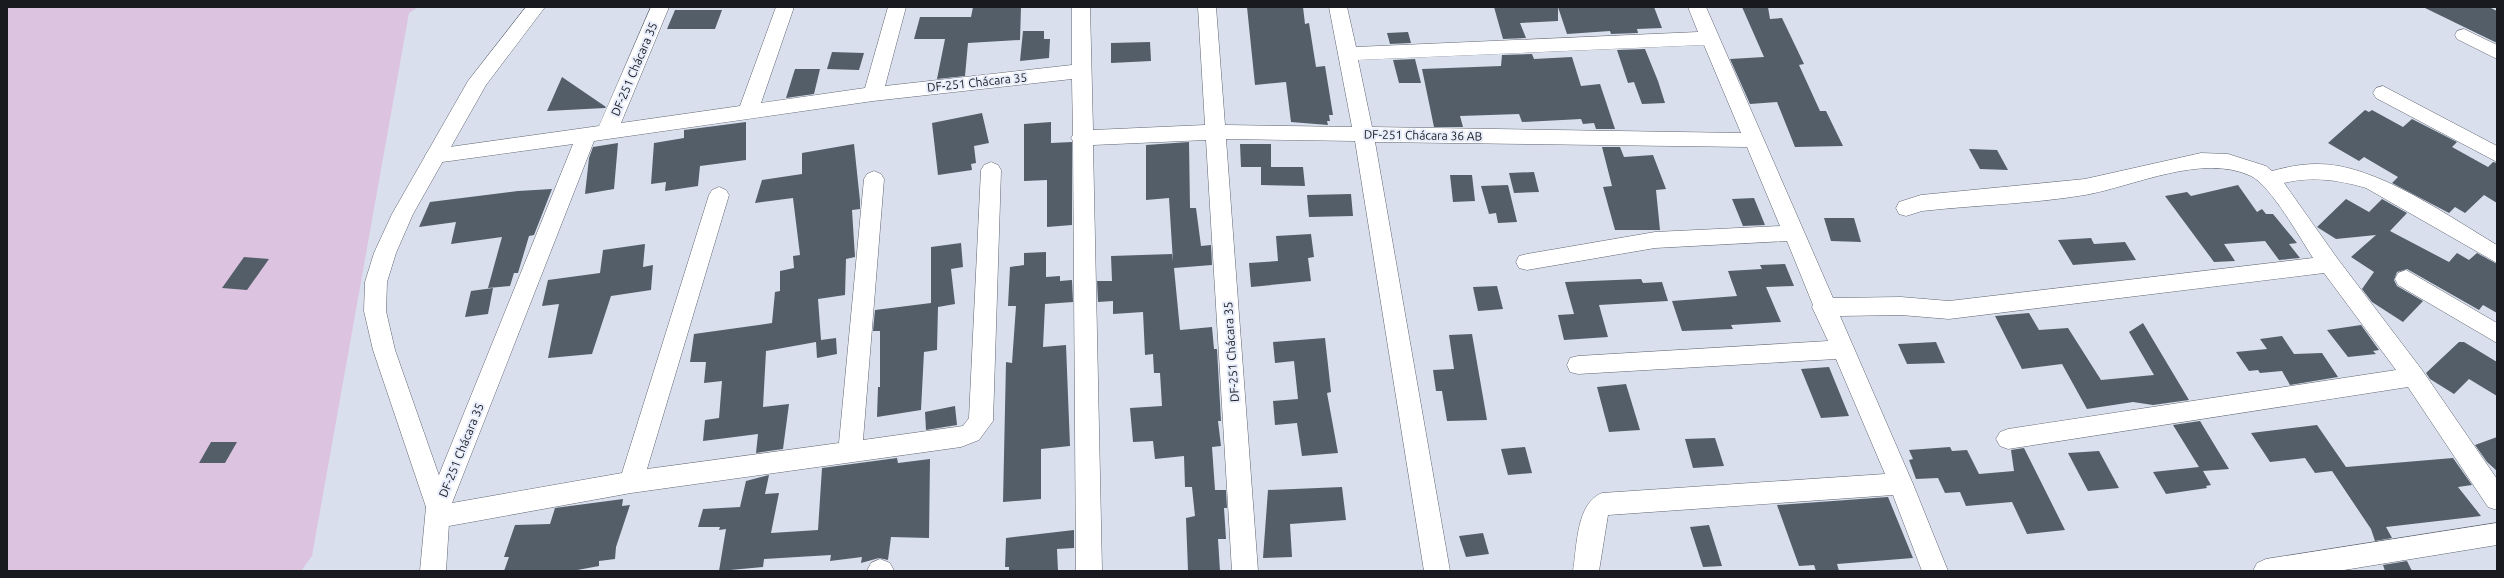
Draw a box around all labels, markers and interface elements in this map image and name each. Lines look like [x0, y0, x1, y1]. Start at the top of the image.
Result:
street label: DF-251 Chácara 35 [608, 20, 660, 118]
street label: DF-251 Chácara 35 [926, 70, 1028, 94]
street label: DF-251 Chácara 36 AB [1364, 127, 1482, 143]
street label: DF-251 Chácara 35 [1221, 301, 1241, 403]
street label: DF-251 Chácara 35 [436, 401, 486, 499]

